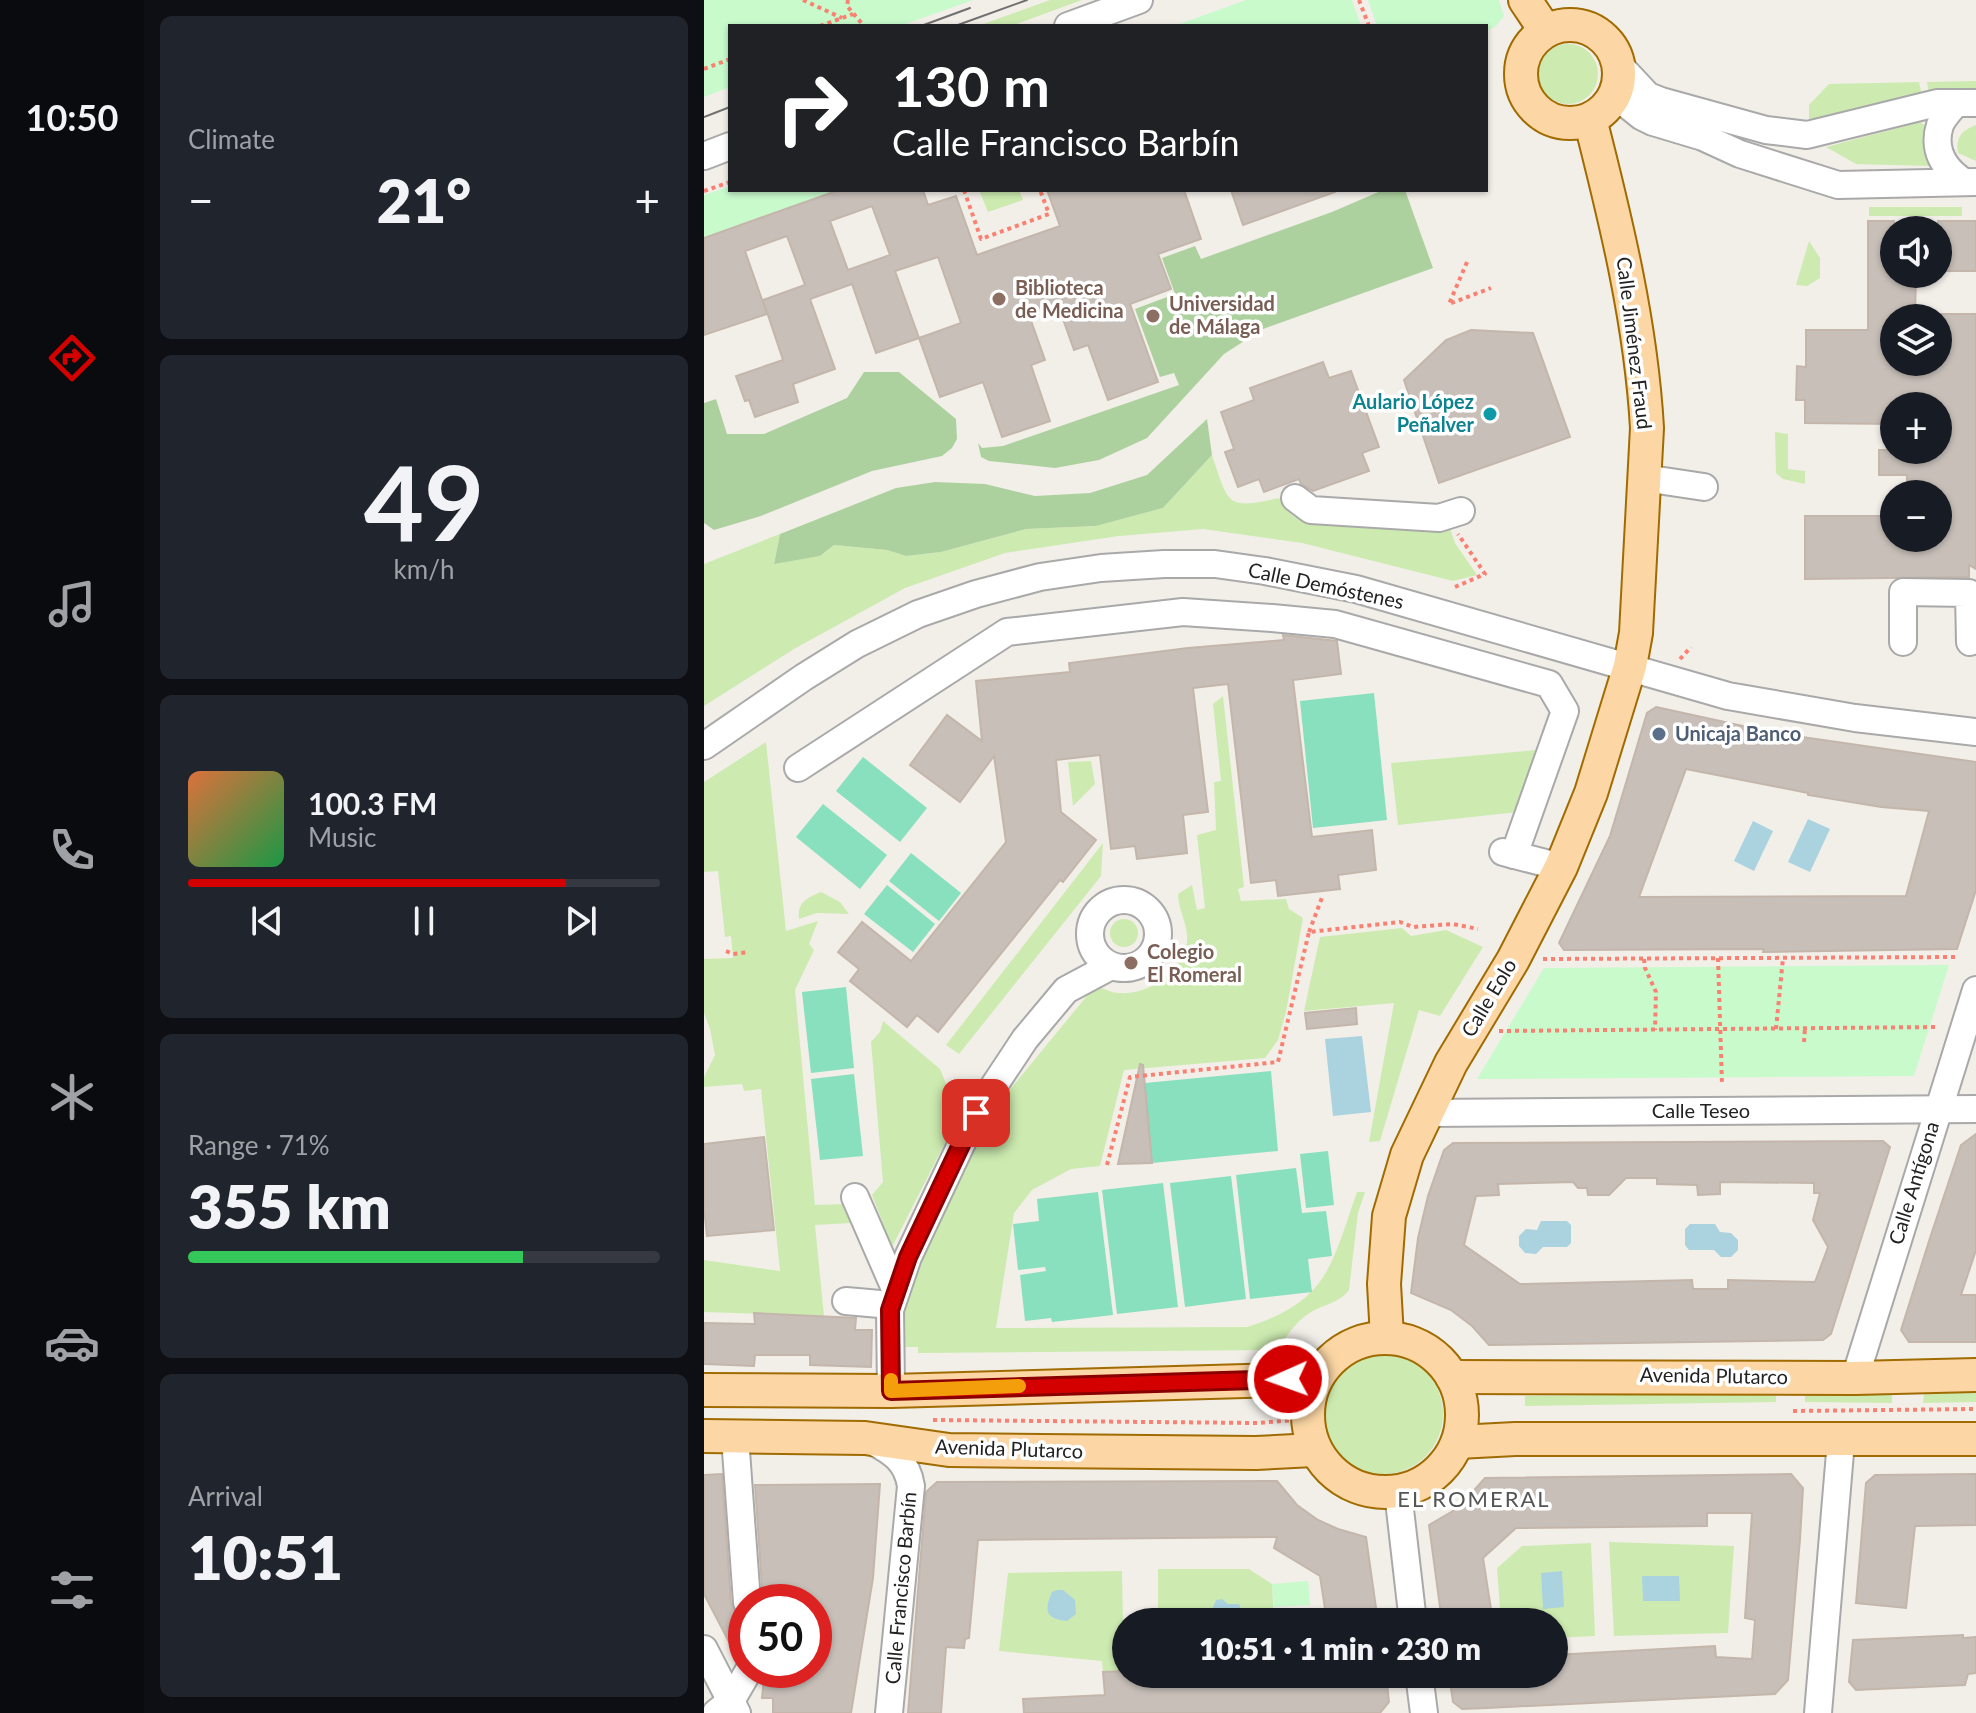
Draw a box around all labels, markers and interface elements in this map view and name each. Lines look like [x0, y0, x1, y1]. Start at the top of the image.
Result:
text: 130 m [892, 52, 1050, 119]
icon: right [760, 56, 864, 160]
text: 10:50 [26, 95, 118, 139]
text: Calle Francisco Barbín [892, 120, 1240, 164]
text: Climate [188, 123, 275, 155]
text: 21° [377, 164, 471, 236]
text: − [188, 174, 214, 226]
text: + [634, 174, 660, 226]
map controls [1880, 216, 1952, 552]
button: sound [1880, 216, 1952, 288]
street label: Calle Jiménez Fraud [1612, 255, 1657, 431]
place label: Biblioteca de Medicina [1015, 275, 1124, 322]
marker: Biblioteca de Medicina [990, 290, 1008, 308]
place label: Universidad de Málaga [1169, 291, 1275, 338]
button: layers [1880, 304, 1952, 376]
marker: Universidad de Málaga [1144, 307, 1162, 325]
icon: directions [44, 330, 100, 386]
place label: Aulario López Peñalver [1351, 389, 1475, 436]
button: + [1880, 392, 1952, 464]
marker: Aulario López Peñalver [1481, 405, 1499, 423]
text: 49 [364, 438, 484, 563]
button: − [1880, 480, 1952, 552]
text: km/h [394, 553, 454, 585]
street label: Calle Demóstenes [1246, 557, 1406, 613]
icon: music [44, 576, 100, 632]
place label: Unicaja Banco [1675, 721, 1801, 745]
marker: Unicaja Banco [1650, 725, 1668, 743]
text: 100.3 FM [308, 785, 437, 821]
text: Music [308, 821, 376, 853]
icon: phone [44, 822, 100, 878]
icon: previous [245, 899, 289, 943]
icon: pause [402, 899, 446, 943]
icon: next [559, 899, 603, 943]
place label: Colegio El Romeral [1147, 939, 1242, 986]
marker: Colegio El Romeral [1122, 954, 1140, 972]
street label: Calle Eolo [1455, 954, 1521, 1041]
icon: climate [44, 1069, 100, 1125]
pin [942, 1079, 1010, 1147]
icon: arrive [954, 1091, 998, 1135]
street label: Calle Teseo [1652, 1098, 1750, 1122]
street label: Calle Antígona [1883, 1118, 1943, 1247]
text: Range · 71% [188, 1129, 330, 1161]
text: 355 km [188, 1170, 391, 1242]
icon: car [44, 1315, 100, 1371]
position arrow [1246, 1337, 1330, 1421]
street label: Avenida Plutarco [1640, 1362, 1788, 1388]
street label: Avenida Plutarco [935, 1433, 1083, 1463]
text: Arrival [188, 1480, 263, 1512]
district label: EL ROMERAL [1397, 1485, 1551, 1512]
street label: Calle Francisco Barbín [880, 1491, 920, 1685]
text: 10:51 [188, 1521, 343, 1593]
icon: filters [44, 1562, 100, 1618]
speed limit sign: 50 [728, 1584, 832, 1688]
text: 10:51 · 1 min · 230 m [1199, 1630, 1481, 1666]

